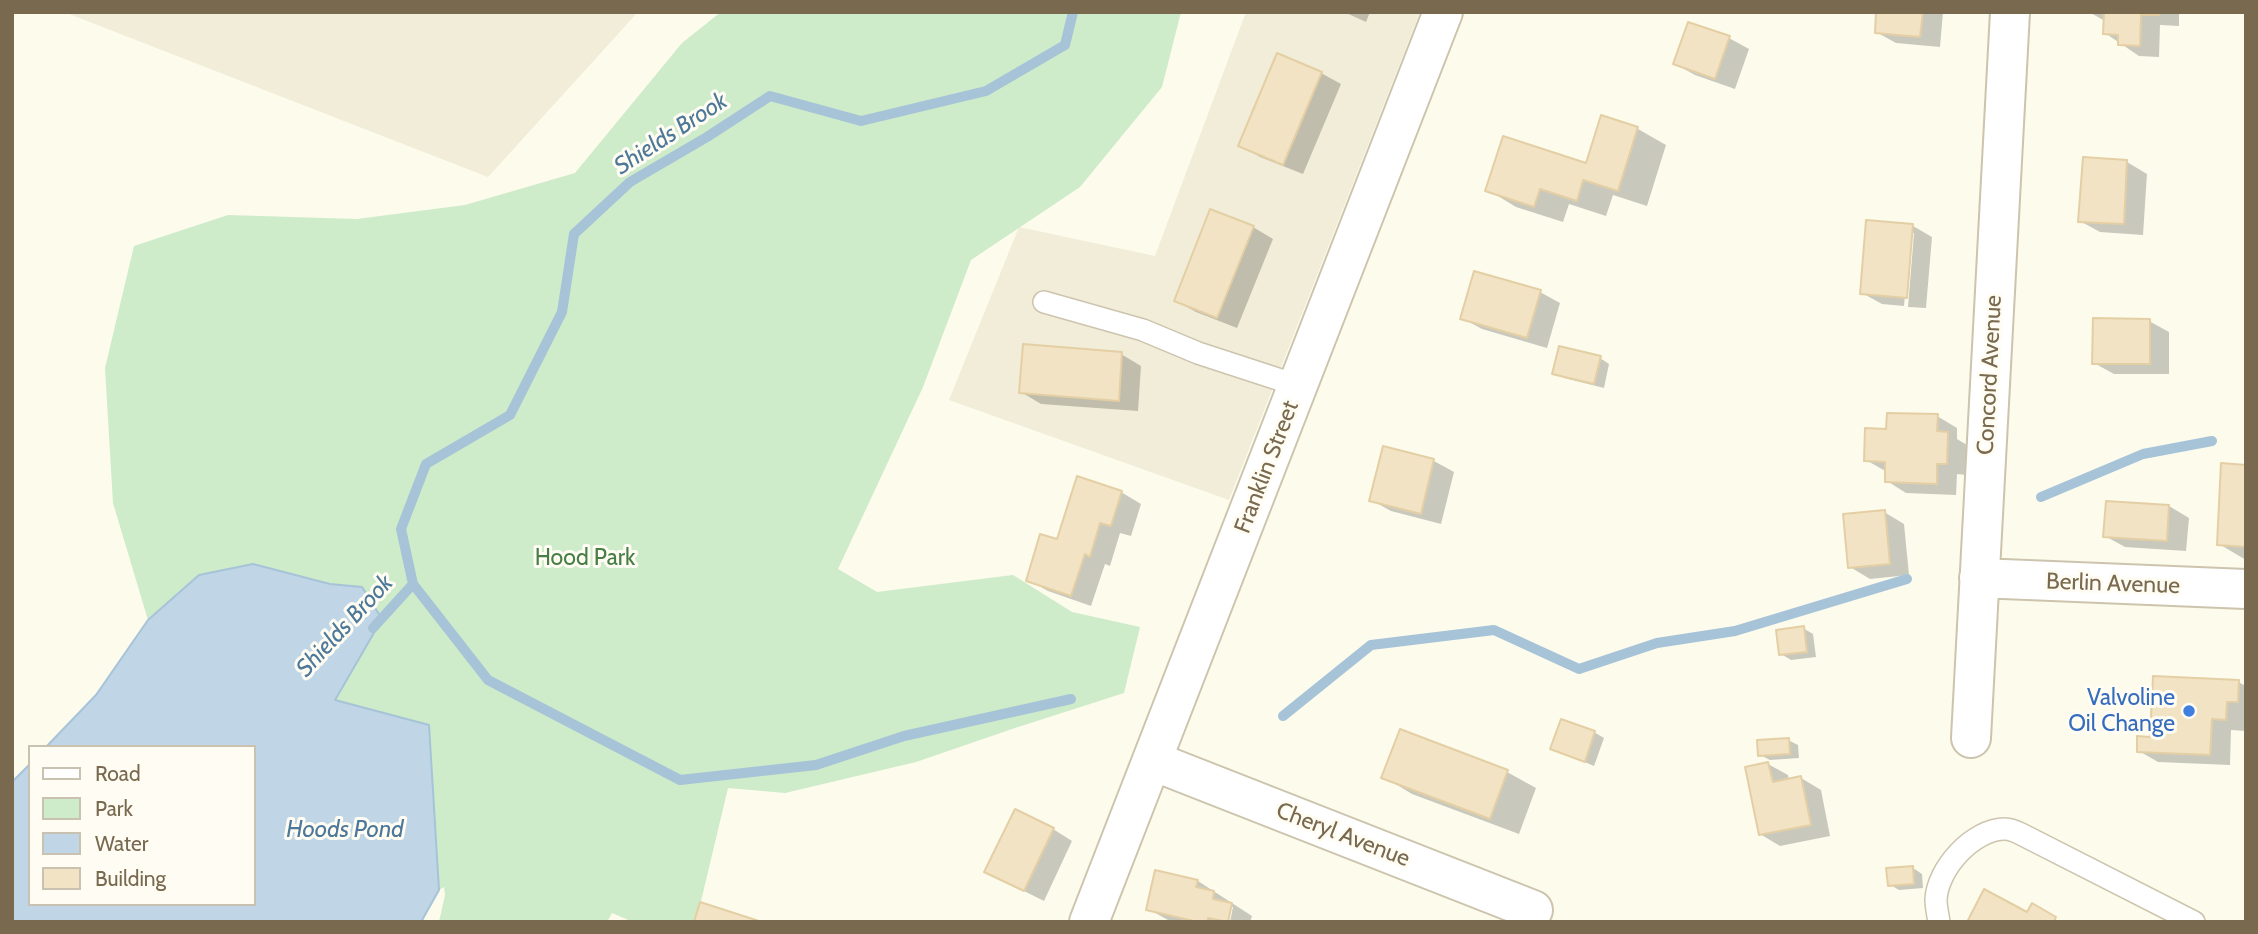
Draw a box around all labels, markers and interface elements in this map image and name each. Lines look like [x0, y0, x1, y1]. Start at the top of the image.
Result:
water label: Shields Brook [609, 87, 733, 181]
street label: Concord Avenue [1972, 294, 2008, 456]
street label: Franklin Street [1229, 397, 1305, 537]
park label: Hood Park [535, 544, 635, 572]
street label: Berlin Avenue [2046, 568, 2180, 600]
water label: Shields Brook [291, 569, 399, 683]
place label: Valvoline Oil Change [2068, 684, 2175, 738]
marker: Valvoline Oil Change [2181, 703, 2197, 719]
legend [28, 745, 256, 906]
text: Road [95, 761, 141, 786]
text: Park [95, 796, 133, 821]
street label: Cheryl Avenue [1272, 797, 1414, 873]
water label: Hoods Pond [286, 816, 404, 844]
text: Water [95, 831, 148, 856]
text: Building [95, 866, 166, 891]

